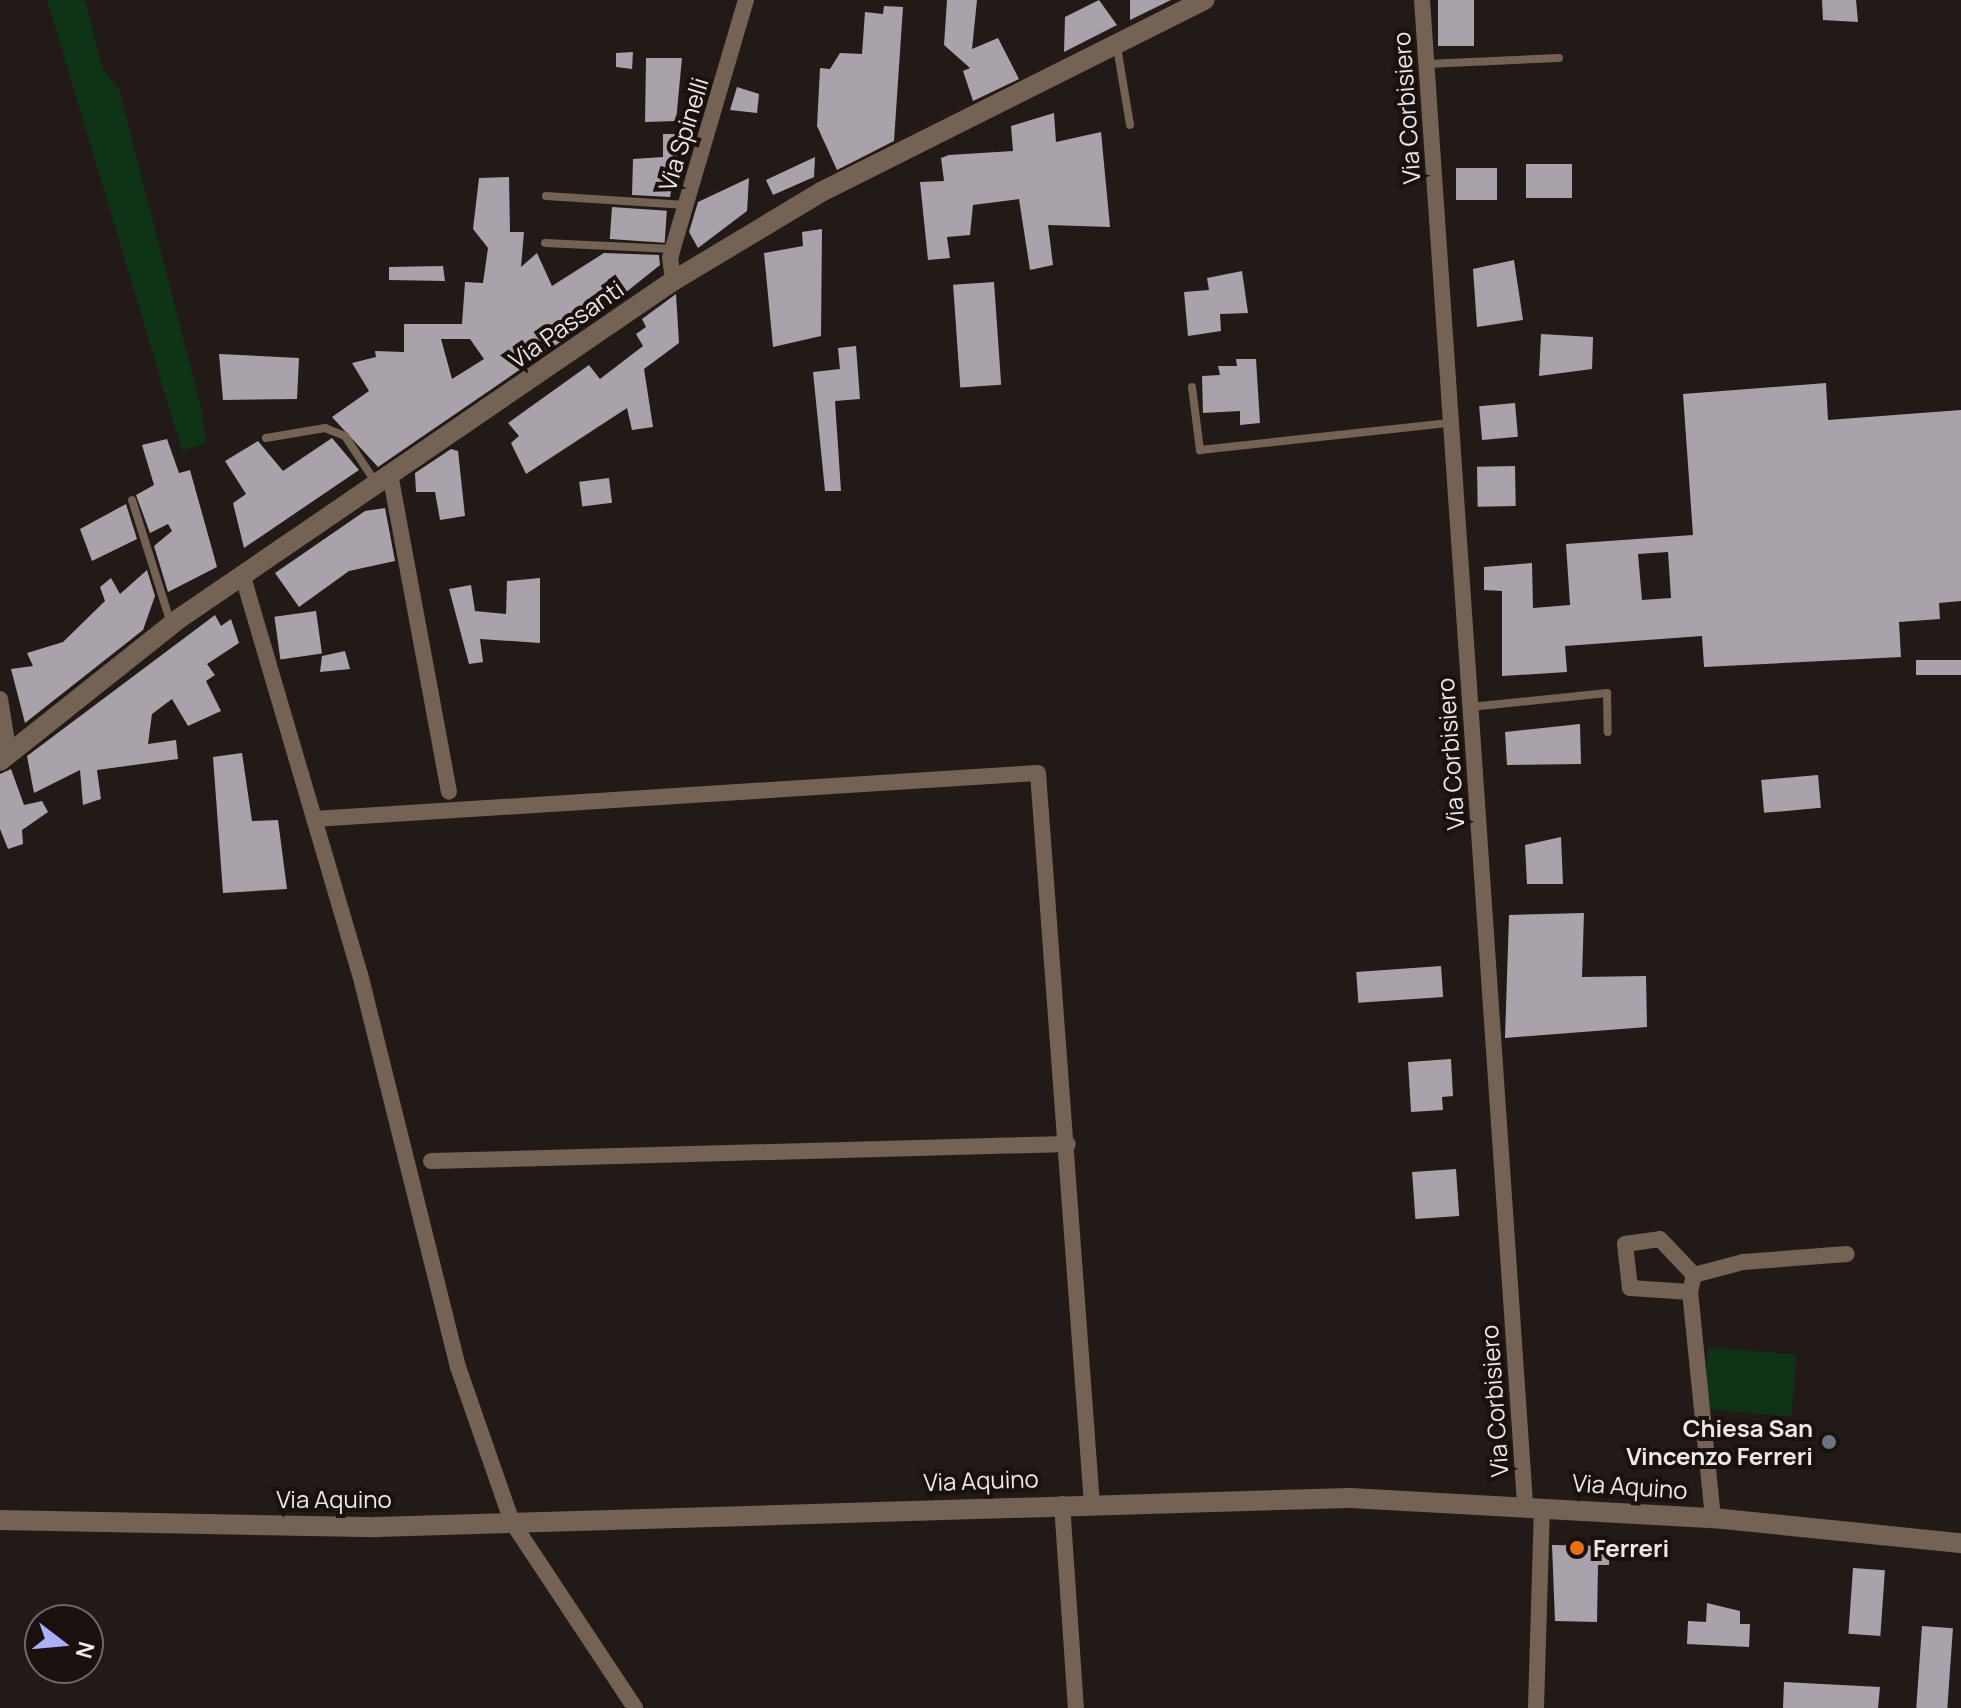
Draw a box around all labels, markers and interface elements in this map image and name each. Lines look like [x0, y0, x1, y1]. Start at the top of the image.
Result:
street label: Via Corbisiero [1386, 31, 1426, 185]
street label: Via Spinelli [652, 74, 714, 194]
street label: Via Passanti [503, 274, 629, 374]
street label: Via Corbisiero [1430, 677, 1470, 831]
street label: Via Corbisiero [1474, 1324, 1514, 1478]
place label: Chiesa San Vincenzo Ferreri [1626, 1414, 1813, 1470]
marker: Chiesa San Vincenzo Ferreri [1820, 1433, 1838, 1451]
street label: Via Aquino [923, 1464, 1039, 1496]
street label: Via Aquino [1571, 1468, 1689, 1504]
street label: Via Aquino [276, 1485, 392, 1513]
place label: Ferreri [1593, 1534, 1669, 1562]
marker: Ferreri [1568, 1539, 1586, 1557]
north arrow [24, 1604, 104, 1684]
text: N [69, 1638, 102, 1662]

